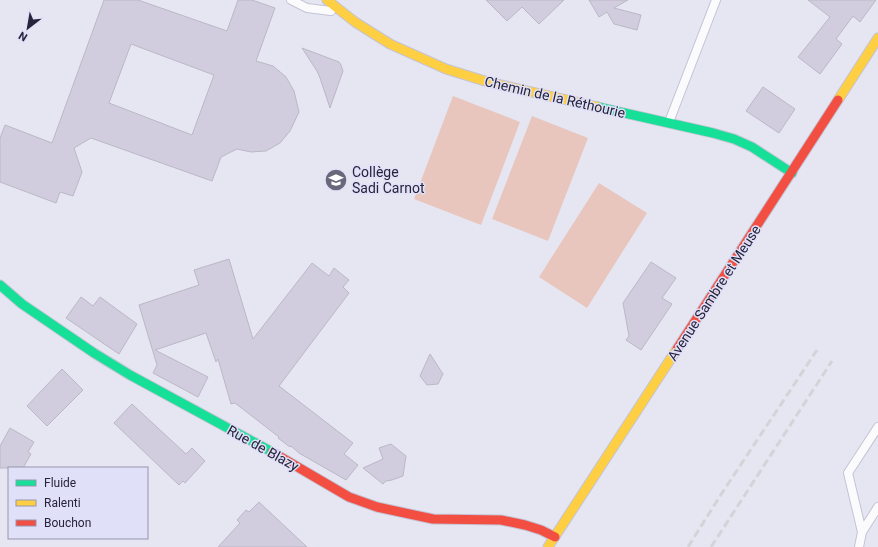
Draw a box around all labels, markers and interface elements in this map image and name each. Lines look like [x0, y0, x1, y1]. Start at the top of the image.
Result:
north arrow [8, 8, 48, 48]
text: N [16, 28, 30, 44]
street label: Chemin de la Réthourie [483, 73, 627, 121]
place label: Collège Sadi Carnot [352, 164, 425, 196]
school or university icon: Collège Sadi Carnot [323, 167, 349, 193]
street label: Avenue Sambre et Meuse [664, 222, 764, 364]
street label: Rue de Blazy [224, 422, 302, 474]
legend [8, 467, 148, 539]
text: Fluide [44, 476, 76, 490]
text: Ralenti [44, 496, 81, 510]
text: Bouchon [44, 516, 91, 530]

